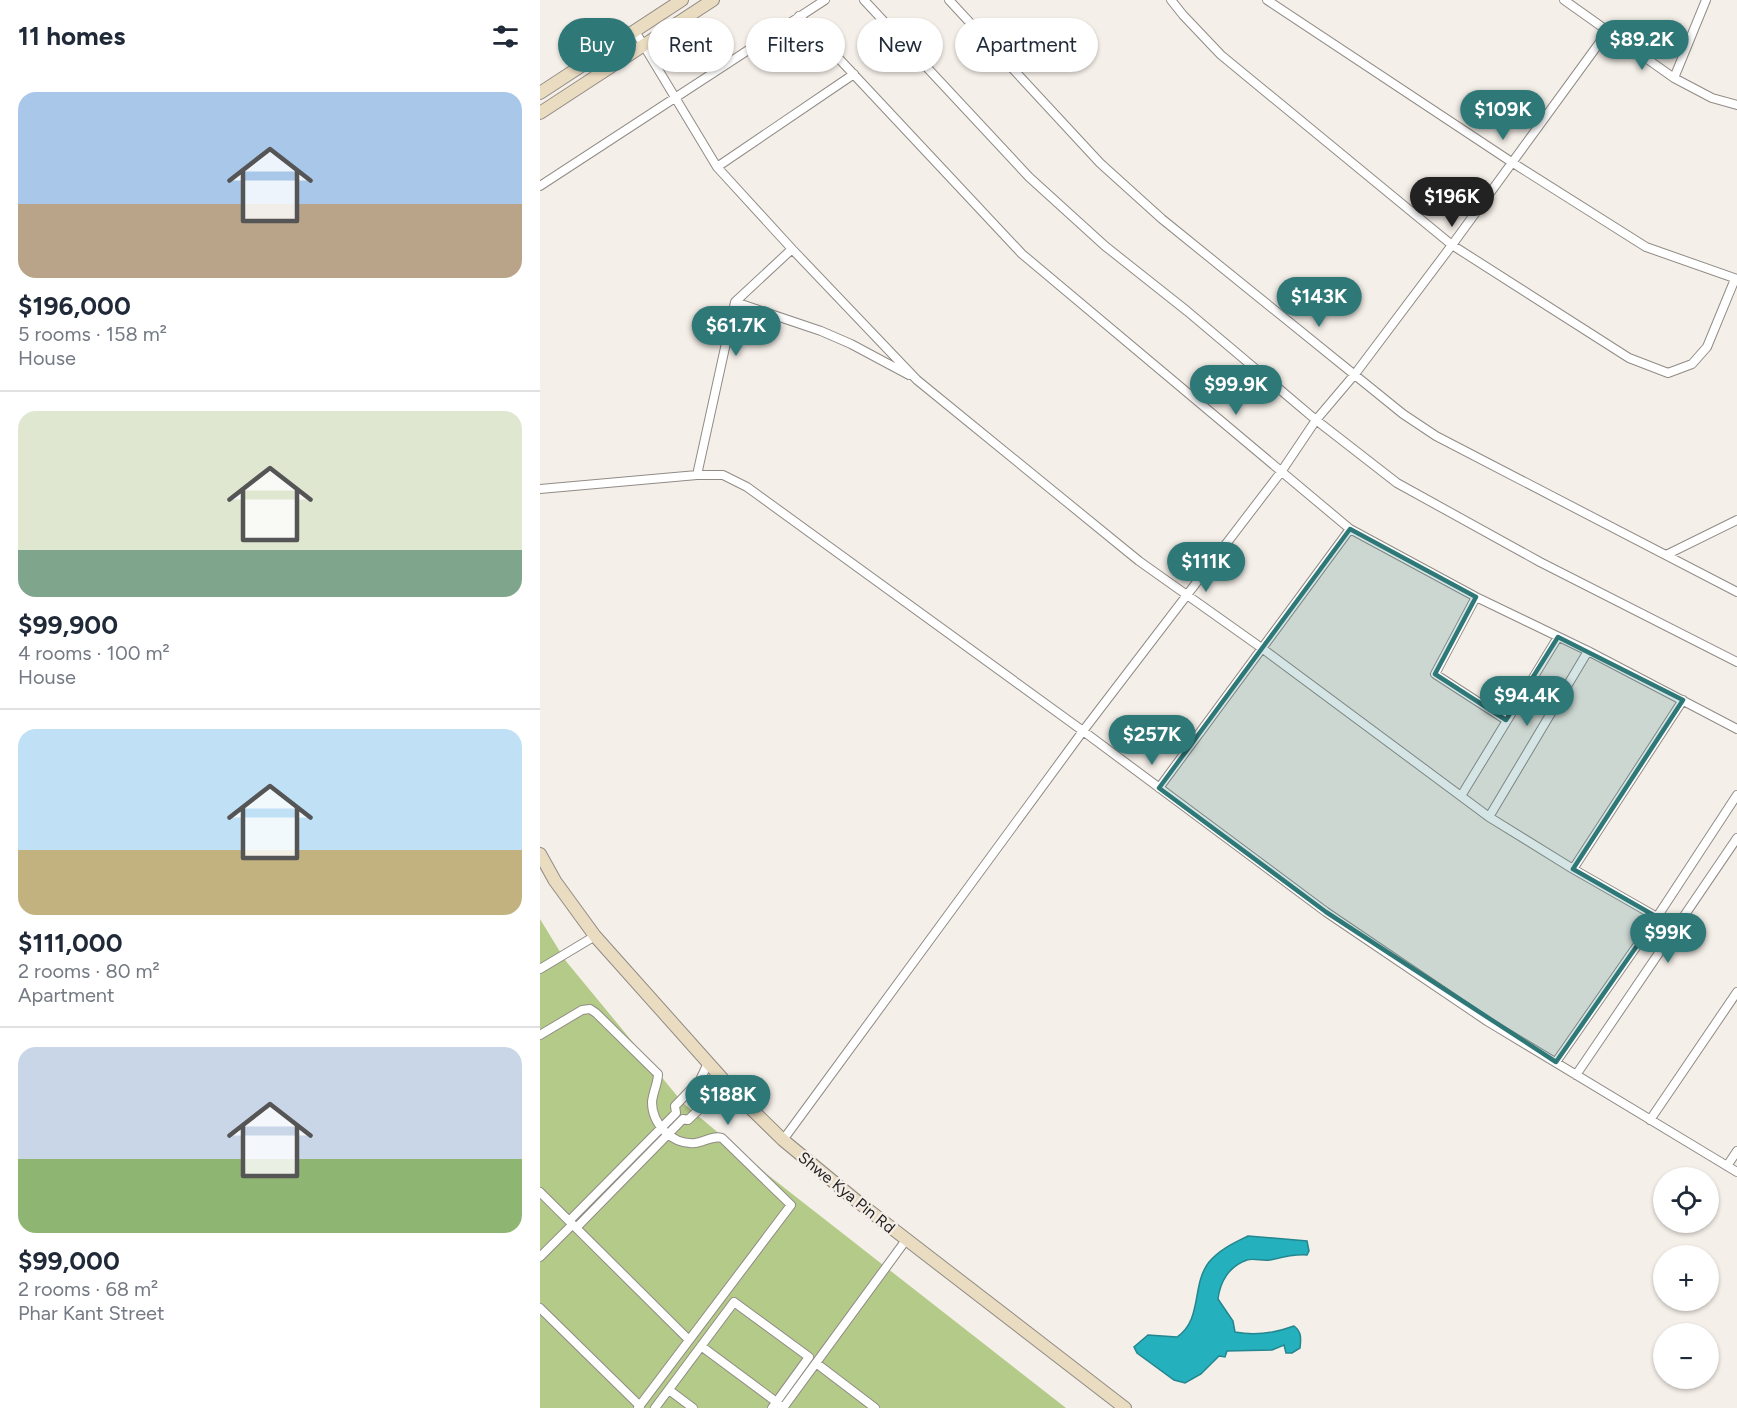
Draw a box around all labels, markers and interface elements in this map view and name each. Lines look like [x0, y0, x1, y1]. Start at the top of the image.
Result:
chip: Buy [558, 18, 636, 72]
chip: Rent [648, 18, 734, 72]
chip: Filters [746, 18, 845, 72]
chip: New [857, 18, 943, 72]
chip: Apartment [955, 18, 1098, 72]
text: 11 homes [18, 20, 125, 52]
icon: filters [489, 20, 522, 53]
pin: $89.2K [1593, 20, 1691, 71]
text: $89.2K [1610, 27, 1674, 51]
pin: $109K [1461, 90, 1545, 141]
text: $109K [1474, 97, 1532, 121]
icon: home [216, 131, 324, 239]
pin: $196K [1410, 177, 1494, 228]
text: $196K [1424, 184, 1480, 208]
pin: $143K [1277, 277, 1361, 328]
text: $143K [1291, 284, 1347, 308]
text: $196,000 [18, 290, 131, 322]
pin: $61.7K [687, 306, 785, 357]
text: $61.7K [706, 313, 766, 337]
text: 5 rooms · 158 m² [18, 322, 167, 346]
text: House [18, 346, 76, 370]
pin: $99.9K [1187, 365, 1285, 416]
text: $99.9K [1204, 372, 1268, 396]
icon: home [216, 450, 324, 558]
pin: $111K [1164, 542, 1248, 593]
text: $111K [1181, 549, 1231, 573]
text: $99,900 [18, 609, 118, 641]
text: 4 rooms · 100 m² [18, 641, 170, 665]
text: House [18, 665, 76, 689]
pin: $94.4K [1478, 676, 1576, 727]
text: $94.4K [1494, 683, 1560, 707]
pin: $257K [1110, 715, 1194, 766]
text: $257K [1123, 722, 1181, 746]
icon: home [216, 768, 324, 876]
pin: $99K [1632, 913, 1704, 964]
text: $99K [1644, 920, 1692, 944]
text: $111,000 [18, 927, 123, 959]
text: 2 rooms · 80 m² [18, 959, 160, 983]
text: Apartment [18, 983, 115, 1007]
pin: $188K [686, 1075, 770, 1126]
text: $188K [699, 1082, 757, 1106]
icon: home [216, 1086, 324, 1194]
street label: Shwe Kya Pin Rd [795, 1148, 899, 1237]
map controls [1653, 1167, 1719, 1389]
button: locate [1653, 1167, 1719, 1233]
text: $99,000 [18, 1245, 120, 1277]
button: + [1653, 1245, 1719, 1311]
text: 2 rooms · 68 m² [18, 1277, 158, 1301]
text: Phar Kant Street [18, 1301, 165, 1325]
button: − [1653, 1323, 1719, 1389]

